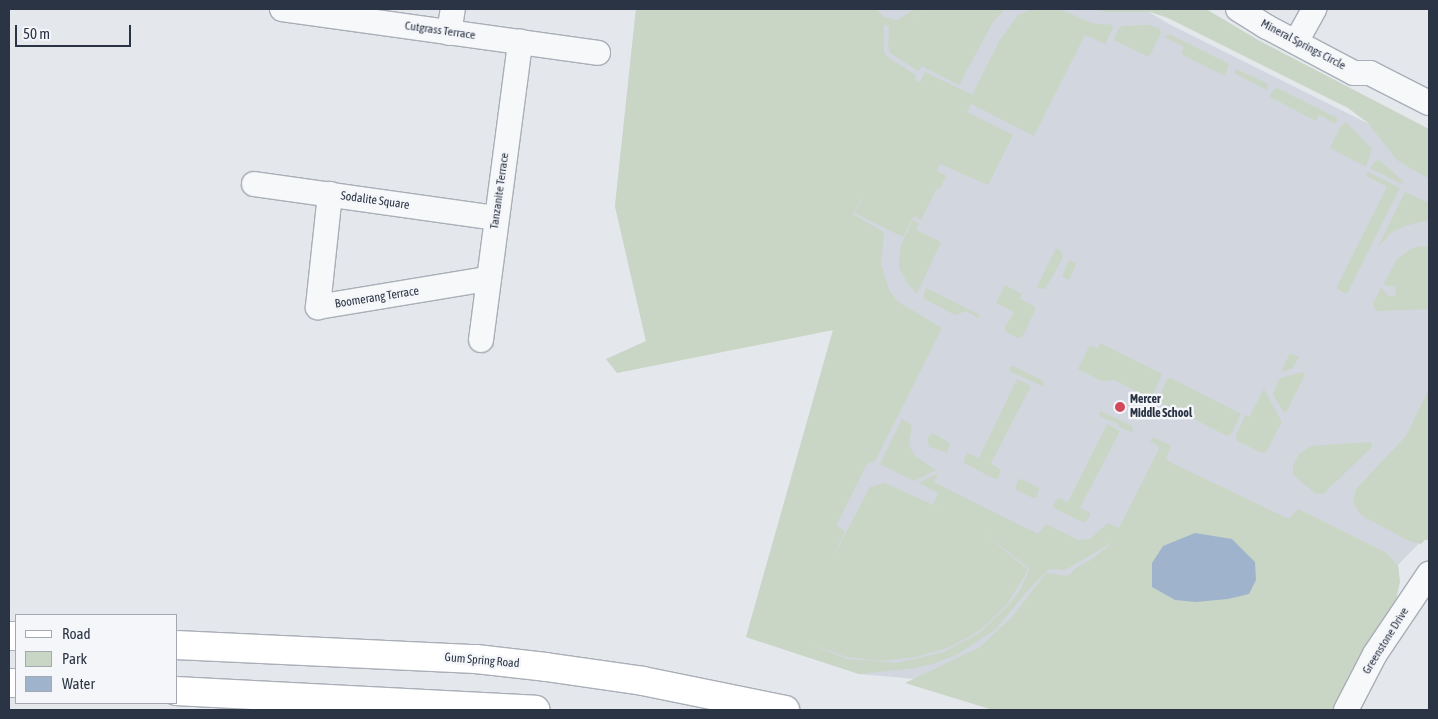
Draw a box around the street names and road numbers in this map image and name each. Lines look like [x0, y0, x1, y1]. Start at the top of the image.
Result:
street label: Mineral Springs Circle [1258, 17, 1348, 73]
street label: Cutgrass Terrace [404, 19, 476, 43]
street label: Tanzanite Terrace [488, 152, 512, 230]
street label: Sodalite Square [340, 189, 410, 213]
street label: Boomerang Terrace [334, 284, 420, 312]
street label: Greenstone Drive [1360, 605, 1412, 677]
street label: Gum Spring Road [444, 651, 520, 671]

